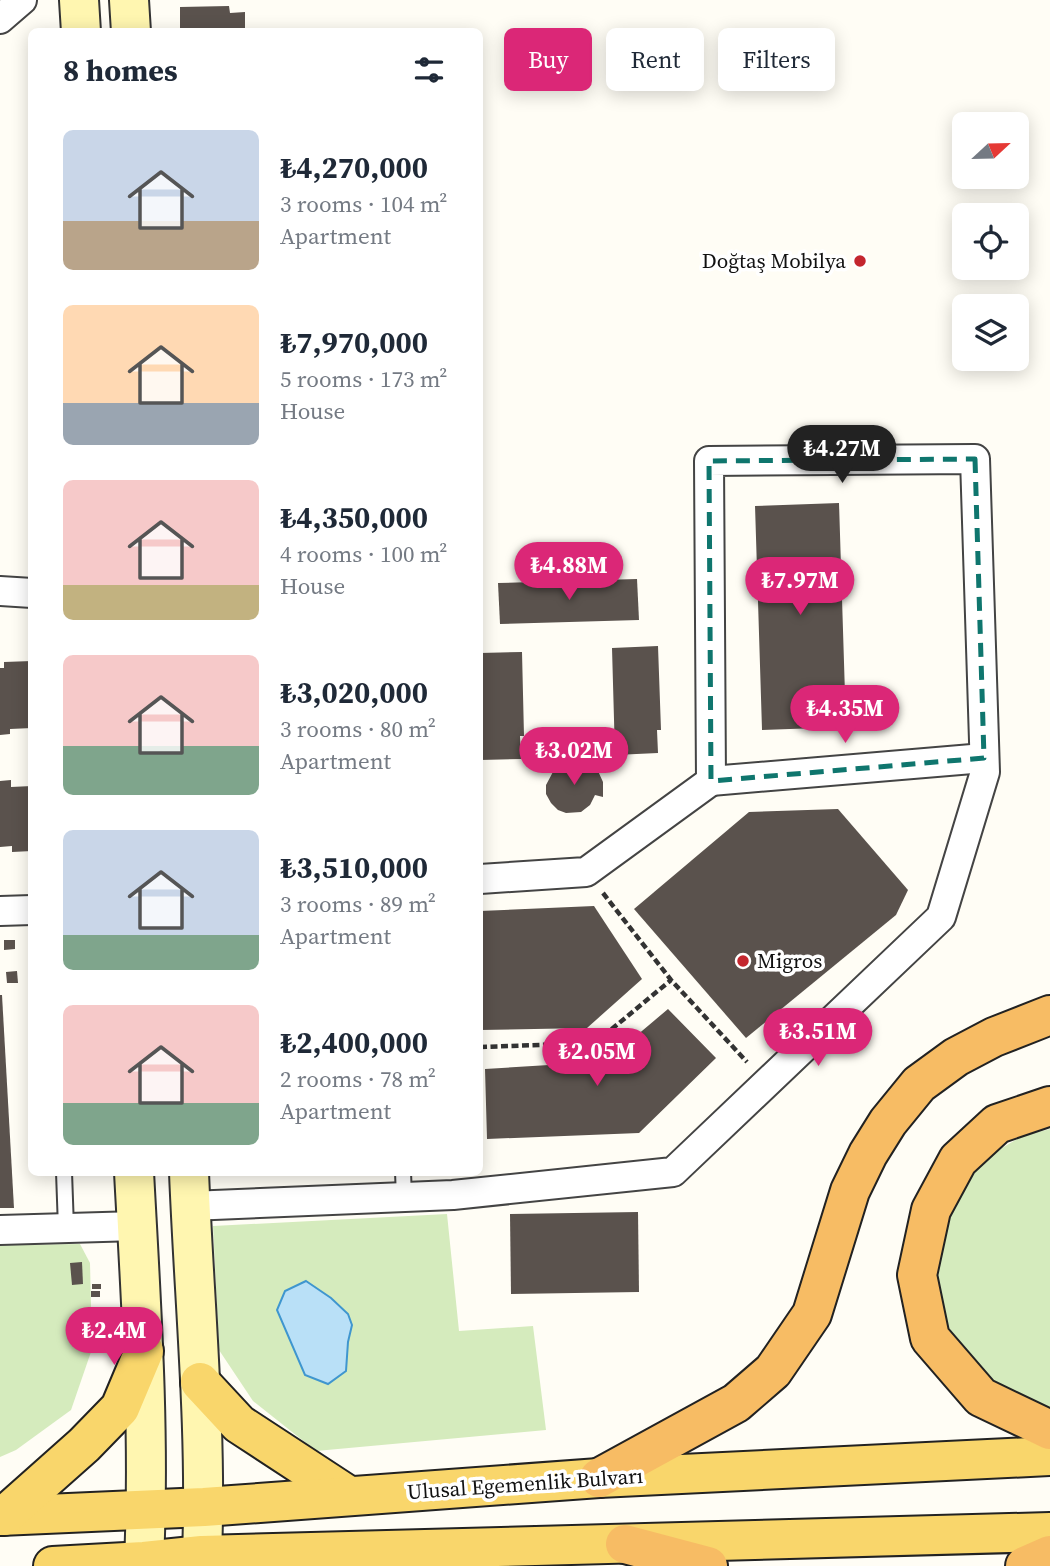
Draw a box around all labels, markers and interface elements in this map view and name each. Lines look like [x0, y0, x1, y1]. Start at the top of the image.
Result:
chip: Buy [504, 28, 592, 91]
chip: Rent [606, 28, 704, 91]
chip: Filters [718, 28, 835, 91]
text: 8 homes [63, 50, 178, 91]
icon: filters [410, 51, 448, 89]
north arrow [952, 112, 1029, 189]
map controls [952, 112, 1029, 371]
text: ₺4,270,000 [280, 147, 428, 188]
icon: home [119, 158, 203, 242]
text: 3 rooms · 104 m² [280, 188, 447, 220]
button: locate [952, 203, 1029, 280]
text: Apartment [280, 220, 391, 252]
place label: Doğtaş Mobilya [702, 246, 846, 275]
marker: Doğtaş Mobilya [852, 253, 868, 269]
button: layers [952, 294, 1029, 371]
text: ₺7,970,000 [280, 322, 428, 363]
icon: home [119, 333, 203, 417]
text: 5 rooms · 173 m² [280, 363, 447, 395]
text: House [280, 395, 345, 427]
pin: ₺4.27M [785, 426, 899, 485]
text: ₺4.27M [803, 432, 881, 464]
text: ₺4,350,000 [280, 497, 428, 538]
icon: home [119, 508, 203, 592]
text: 4 rooms · 100 m² [280, 538, 447, 570]
pin: ₺4.88M [512, 542, 626, 602]
text: ₺4.88M [530, 549, 608, 581]
pin: ₺7.97M [743, 558, 857, 617]
text: ₺7.97M [761, 564, 839, 596]
text: House [280, 570, 345, 602]
text: ₺3,020,000 [280, 672, 428, 713]
icon: home [119, 683, 203, 767]
pin: ₺4.35M [788, 686, 902, 745]
text: ₺4.35M [806, 692, 884, 724]
text: 3 rooms · 80 m² [280, 713, 436, 745]
pin: ₺3.02M [517, 728, 631, 787]
text: ₺3.02M [535, 734, 613, 766]
text: Apartment [280, 745, 391, 777]
text: ₺3,510,000 [280, 847, 428, 888]
icon: home [119, 858, 203, 942]
text: 3 rooms · 89 m² [280, 888, 436, 920]
text: Apartment [280, 920, 391, 952]
place label: Migros [757, 946, 822, 975]
marker: Migros [735, 953, 751, 969]
pin: ₺3.51M [761, 1009, 875, 1068]
text: ₺3.51M [779, 1015, 857, 1047]
text: ₺2,400,000 [280, 1022, 428, 1063]
pin: ₺2.05M [540, 1028, 654, 1088]
icon: home [119, 1033, 203, 1117]
text: ₺2.05M [558, 1035, 636, 1067]
text: 2 rooms · 78 m² [280, 1063, 436, 1095]
text: Apartment [280, 1095, 391, 1127]
pin: ₺2.4M [65, 1308, 163, 1367]
text: ₺2.4M [82, 1314, 146, 1346]
street label: Ulusal Egemenlik Bulvarı [406, 1461, 644, 1506]

